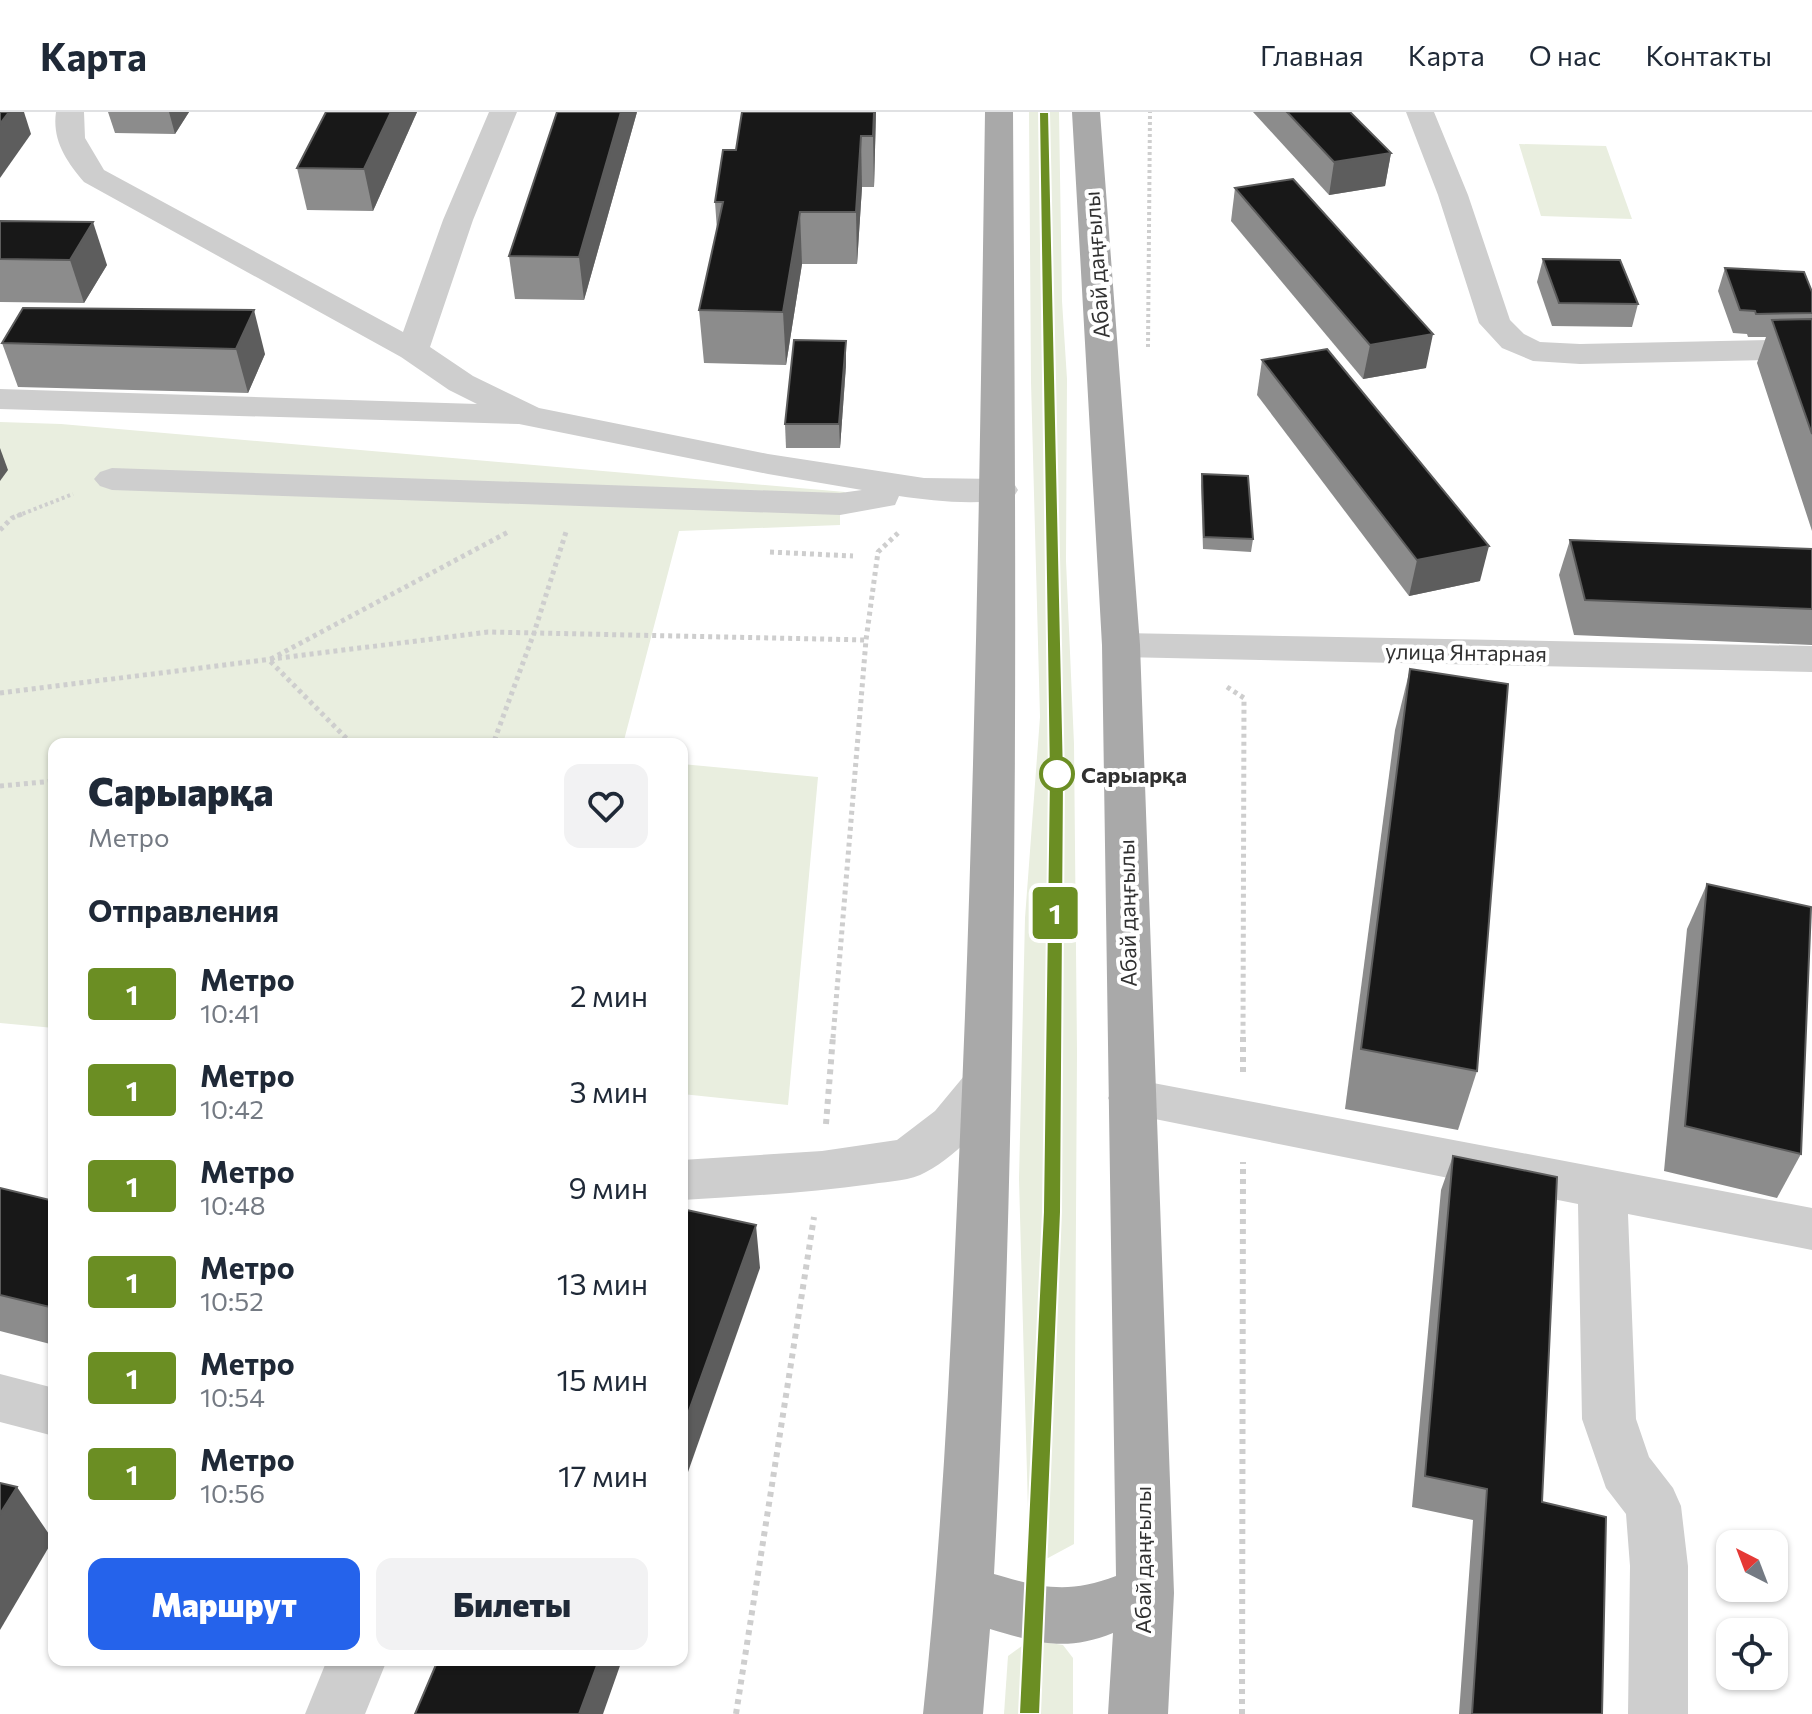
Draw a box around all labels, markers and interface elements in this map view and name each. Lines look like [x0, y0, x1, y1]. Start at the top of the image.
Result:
text: Карта [40, 32, 147, 79]
text: Главная [1260, 38, 1364, 72]
text: Карта [1408, 38, 1485, 72]
text: О нас [1529, 38, 1601, 72]
text: Контакты [1645, 38, 1772, 72]
street label: Абай даңғылы [1077, 190, 1115, 340]
street label: улица Янтарная [1385, 637, 1547, 667]
marker: Сарыарқа [1040, 757, 1074, 791]
place label: Сарыарқа [1081, 761, 1187, 788]
button: heart [564, 764, 648, 848]
text: Сарыарқа [88, 767, 274, 814]
text: Метро [88, 821, 170, 852]
street label: Абай даңғылы [1112, 839, 1142, 987]
line badge: 1 [1029, 887, 1081, 939]
text: Отправления [88, 891, 279, 928]
text: 1 [1049, 896, 1061, 930]
text: Метро [200, 960, 295, 997]
text: 2 мин [570, 976, 648, 1013]
text: 1 [126, 977, 138, 1011]
text: 10:41 [200, 997, 260, 1028]
text: Метро [200, 1056, 295, 1093]
text: 3 мин [569, 1072, 648, 1109]
text: 1 [126, 1073, 138, 1107]
text: 10:42 [200, 1093, 264, 1124]
text: Метро [200, 1152, 295, 1189]
text: 9 мин [568, 1168, 648, 1205]
text: 1 [126, 1169, 138, 1203]
text: 10:48 [200, 1189, 266, 1220]
text: Метро [200, 1248, 295, 1285]
text: 13 мин [557, 1264, 648, 1301]
text: 1 [126, 1265, 138, 1299]
text: 10:52 [200, 1285, 264, 1316]
text: Метро [200, 1344, 295, 1381]
text: 15 мин [557, 1360, 648, 1397]
text: 1 [126, 1361, 138, 1395]
text: 10:54 [200, 1381, 265, 1412]
text: Метро [200, 1440, 295, 1477]
text: 17 мин [558, 1456, 648, 1493]
text: 1 [126, 1457, 138, 1491]
text: 10:56 [200, 1477, 265, 1508]
street label: Абай даңғылы [1129, 1486, 1156, 1634]
north arrow [1716, 1530, 1788, 1602]
map controls [1716, 1530, 1788, 1690]
button: Маршрут [88, 1558, 360, 1650]
button: Билеты [376, 1558, 648, 1650]
button: locate [1716, 1618, 1788, 1690]

